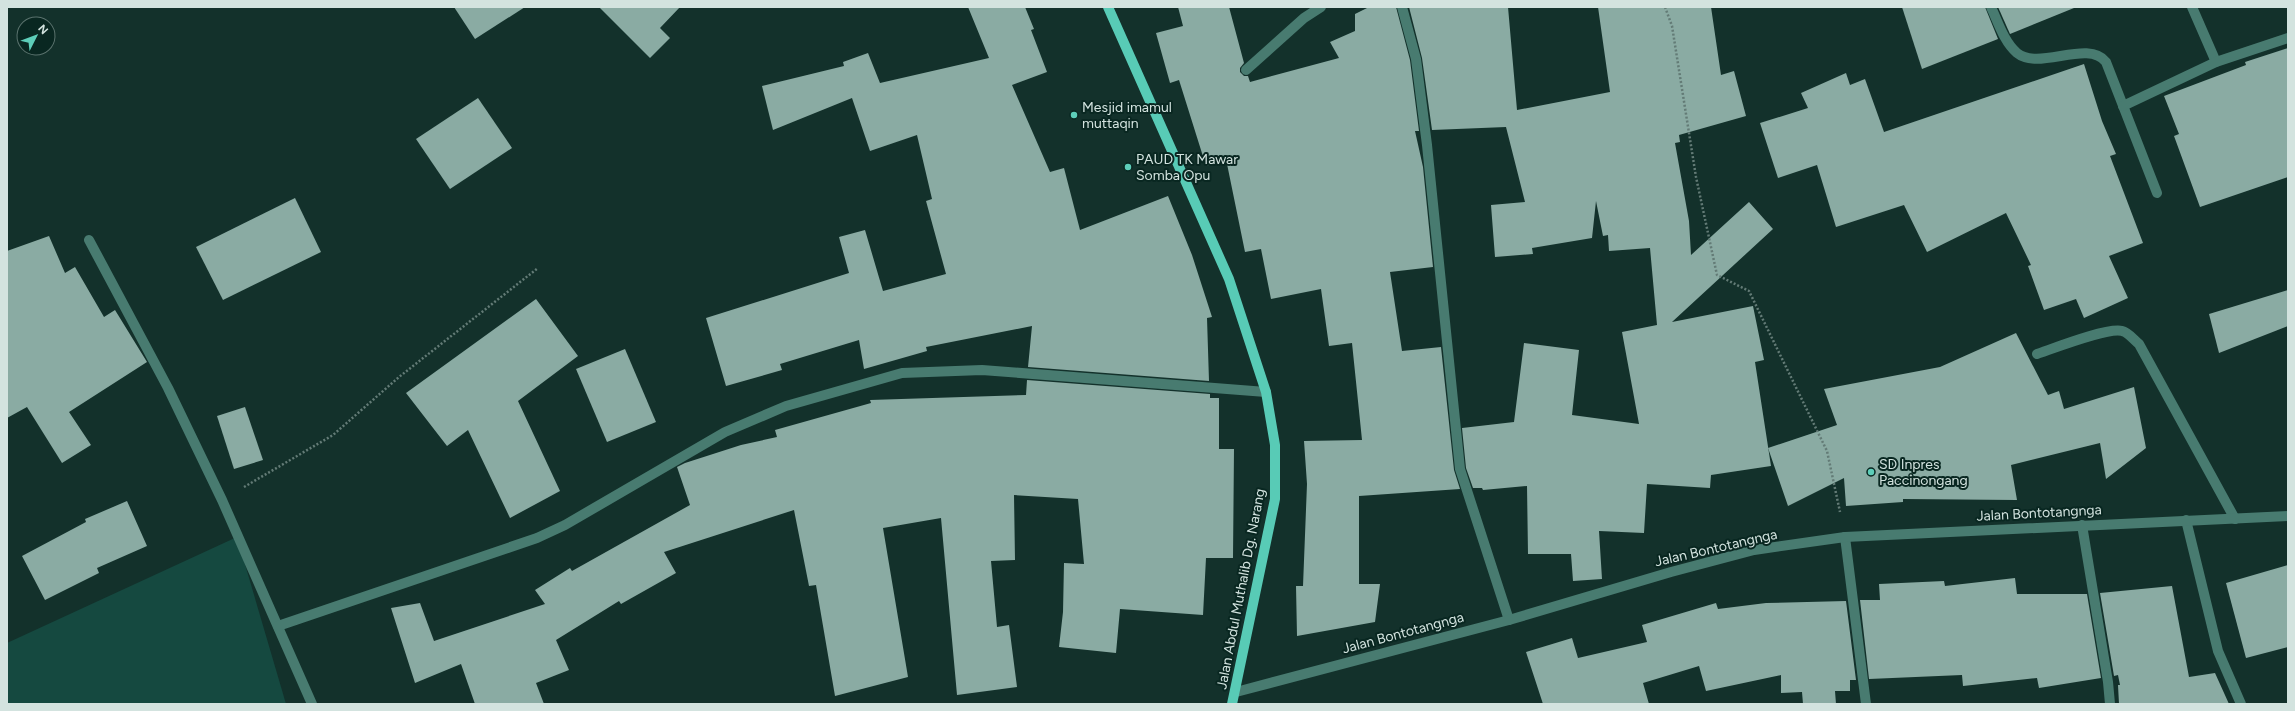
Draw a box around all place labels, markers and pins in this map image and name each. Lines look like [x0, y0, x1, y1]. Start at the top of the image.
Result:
place label: Mesjid imamul muttaqin [1082, 99, 1172, 132]
marker: Mesjid imamul muttaqin [1069, 110, 1079, 120]
place label: PAUD TK Mawar Somba Opu [1136, 151, 1238, 184]
marker: PAUD TK Mawar Somba Opu [1123, 162, 1133, 172]
place label: SD Inpres Paccinongang [1879, 456, 1968, 489]
marker: SD Inpres Paccinongang [1866, 467, 1876, 477]

